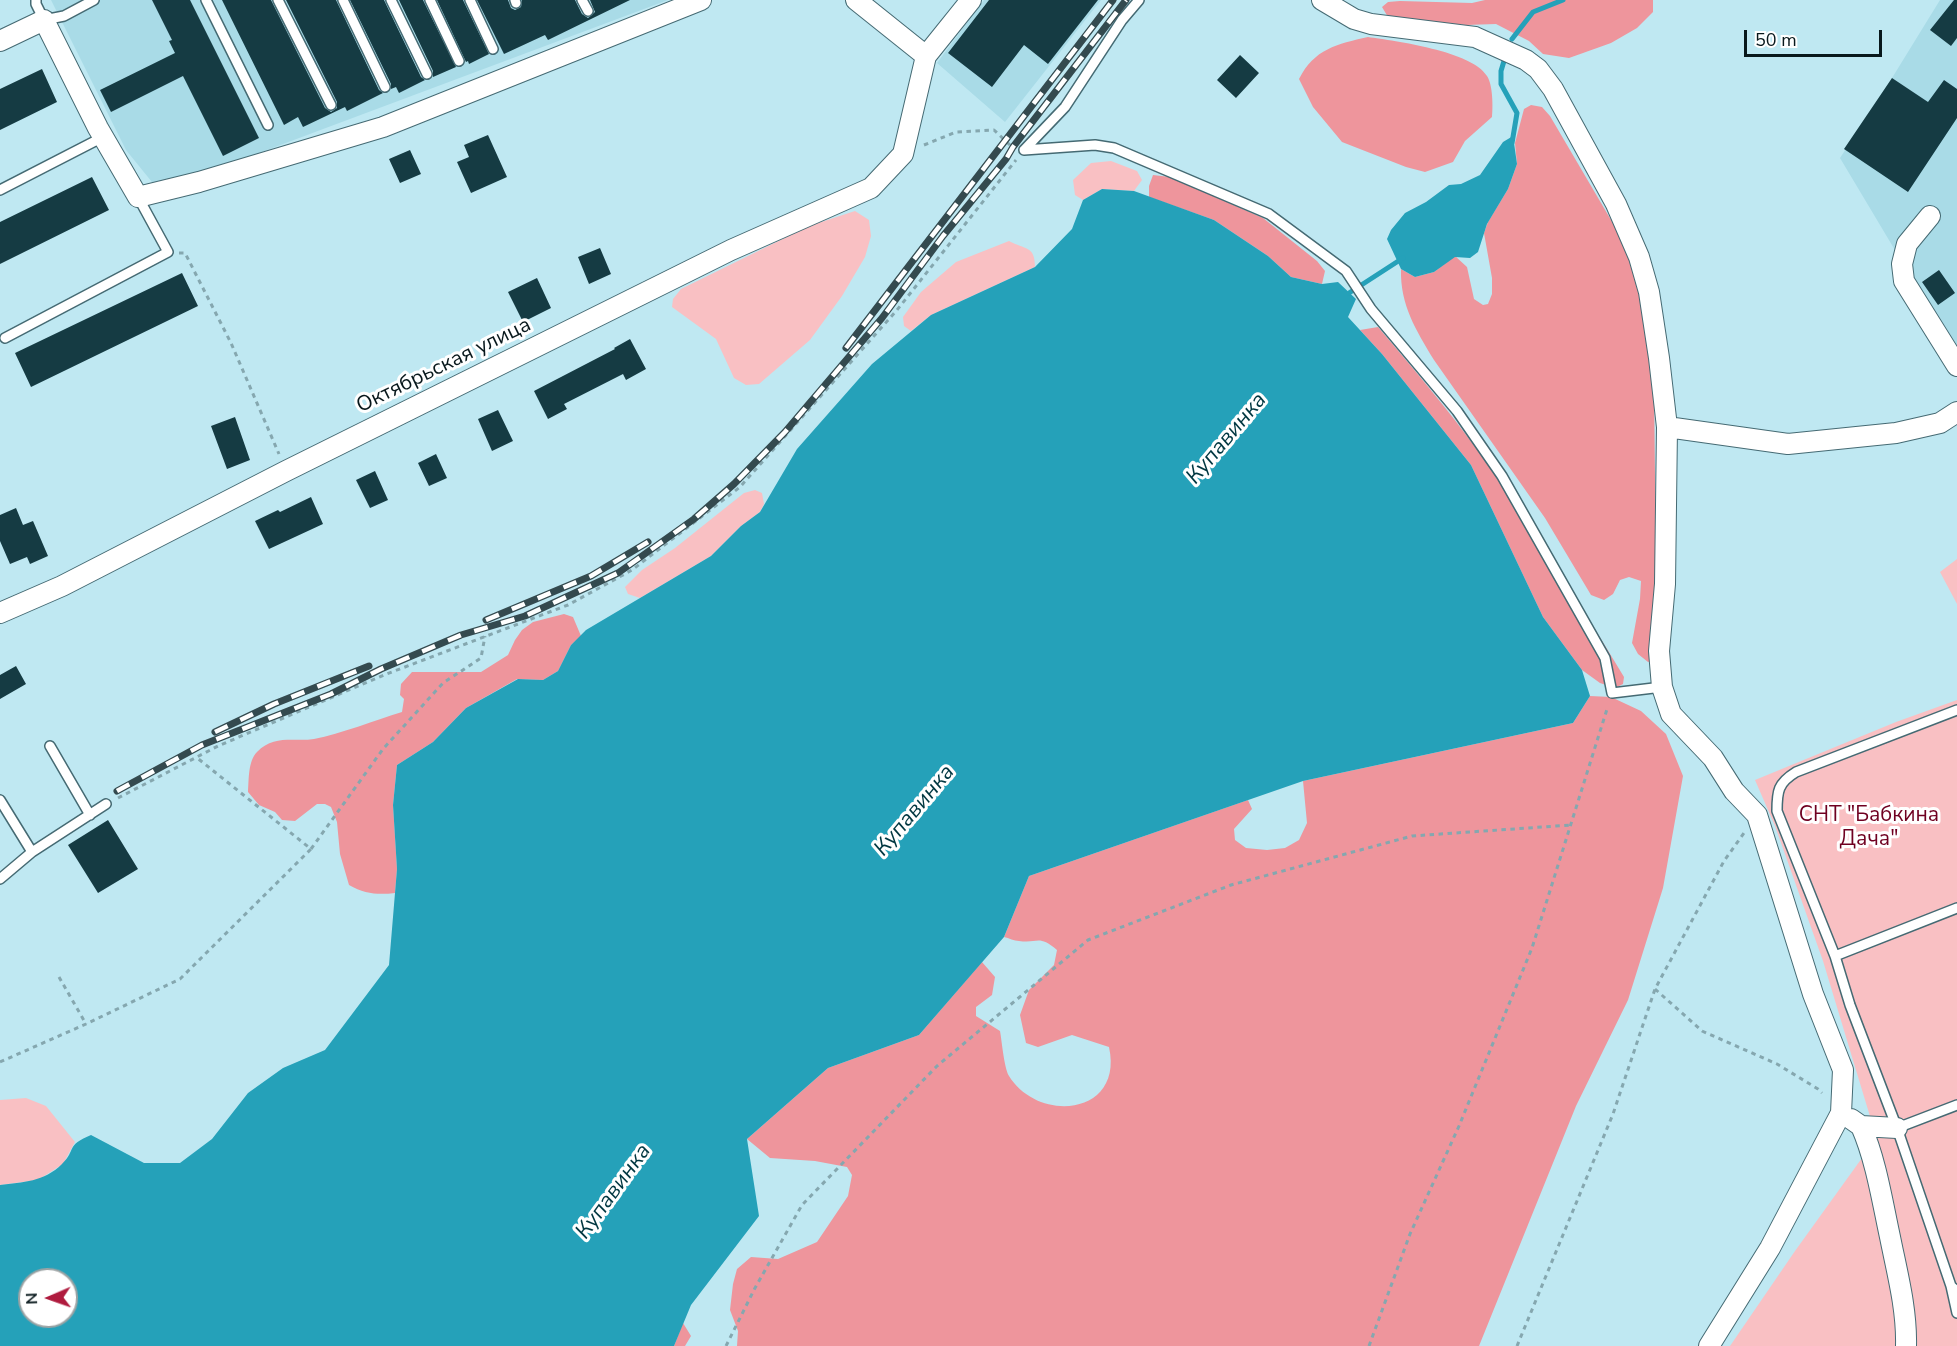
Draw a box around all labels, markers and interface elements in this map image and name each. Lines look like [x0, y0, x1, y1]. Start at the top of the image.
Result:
scale bar [1747, 18, 1885, 56]
text: 50 m [1755, 28, 1797, 52]
street label: Октябрьская улица [353, 313, 535, 419]
water label: Купавинка [1181, 388, 1273, 490]
water label: Купавинка [869, 760, 961, 862]
park label: СНТ "Бабкина Дача" [1799, 803, 1939, 853]
water label: Купавинка [571, 1139, 657, 1245]
north arrow [18, 1268, 78, 1328]
text: N [21, 1292, 43, 1305]

